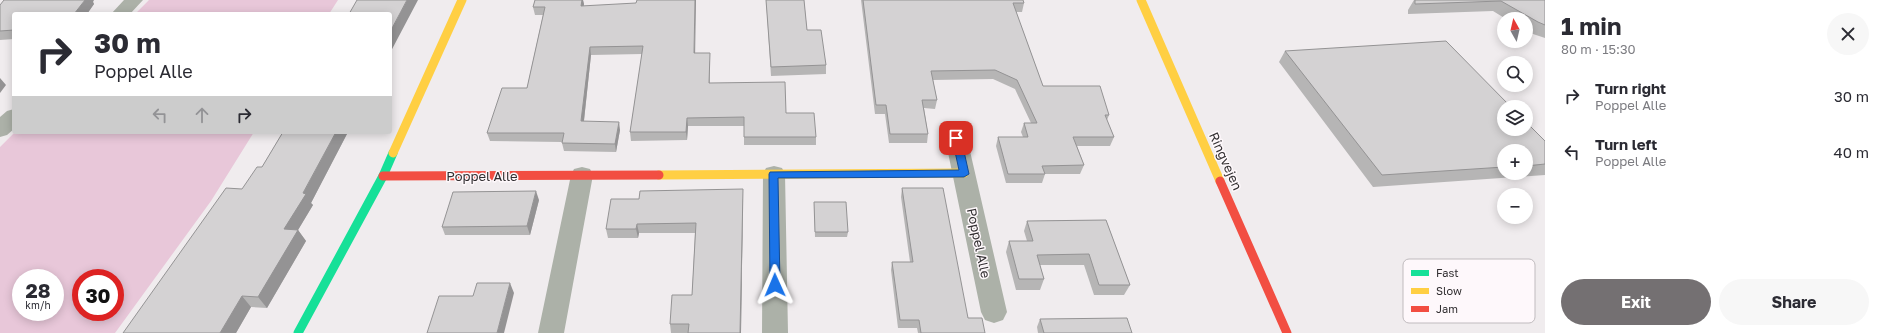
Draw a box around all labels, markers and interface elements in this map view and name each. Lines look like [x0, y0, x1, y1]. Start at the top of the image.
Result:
text: 1 min [1561, 11, 1621, 40]
north arrow [1497, 12, 1533, 48]
map controls [1497, 12, 1533, 224]
button: close [1827, 13, 1869, 55]
text: 30 m [94, 26, 161, 59]
icon: right [28, 28, 80, 80]
text: 80 m · 15:30 [1561, 41, 1636, 57]
button: search [1497, 56, 1533, 92]
text: Poppel Alle [94, 60, 193, 82]
text: Turn right [1595, 79, 1666, 97]
icon: right [1561, 85, 1583, 107]
text: 30 m [1834, 87, 1869, 105]
text: Poppel Alle [1595, 97, 1666, 113]
button: layers [1497, 100, 1533, 136]
icon: left [149, 104, 171, 126]
icon: ahead [191, 104, 213, 126]
icon: right [233, 104, 255, 126]
pin [939, 121, 973, 155]
icon: arrive [945, 127, 967, 149]
street label: Ringvejen [1206, 129, 1246, 193]
text: Turn left [1595, 135, 1657, 153]
icon: left [1561, 141, 1583, 163]
text: 40 m [1834, 143, 1869, 161]
button: + [1497, 144, 1533, 180]
text: Poppel Alle [1595, 153, 1666, 169]
street label: Poppel Alle [446, 168, 518, 184]
button: − [1497, 188, 1533, 224]
street label: Poppel Alle [964, 206, 994, 280]
legend [1403, 259, 1535, 323]
position arrow [754, 264, 796, 306]
text: Fast [1436, 266, 1459, 279]
speed limit sign: 30 [72, 269, 124, 321]
text: 28 [25, 278, 50, 302]
button: Exit [1561, 279, 1711, 325]
button: Share [1719, 279, 1869, 325]
text: Slow [1436, 284, 1462, 297]
text: km/h [25, 299, 51, 311]
text: Jam [1436, 302, 1458, 315]

